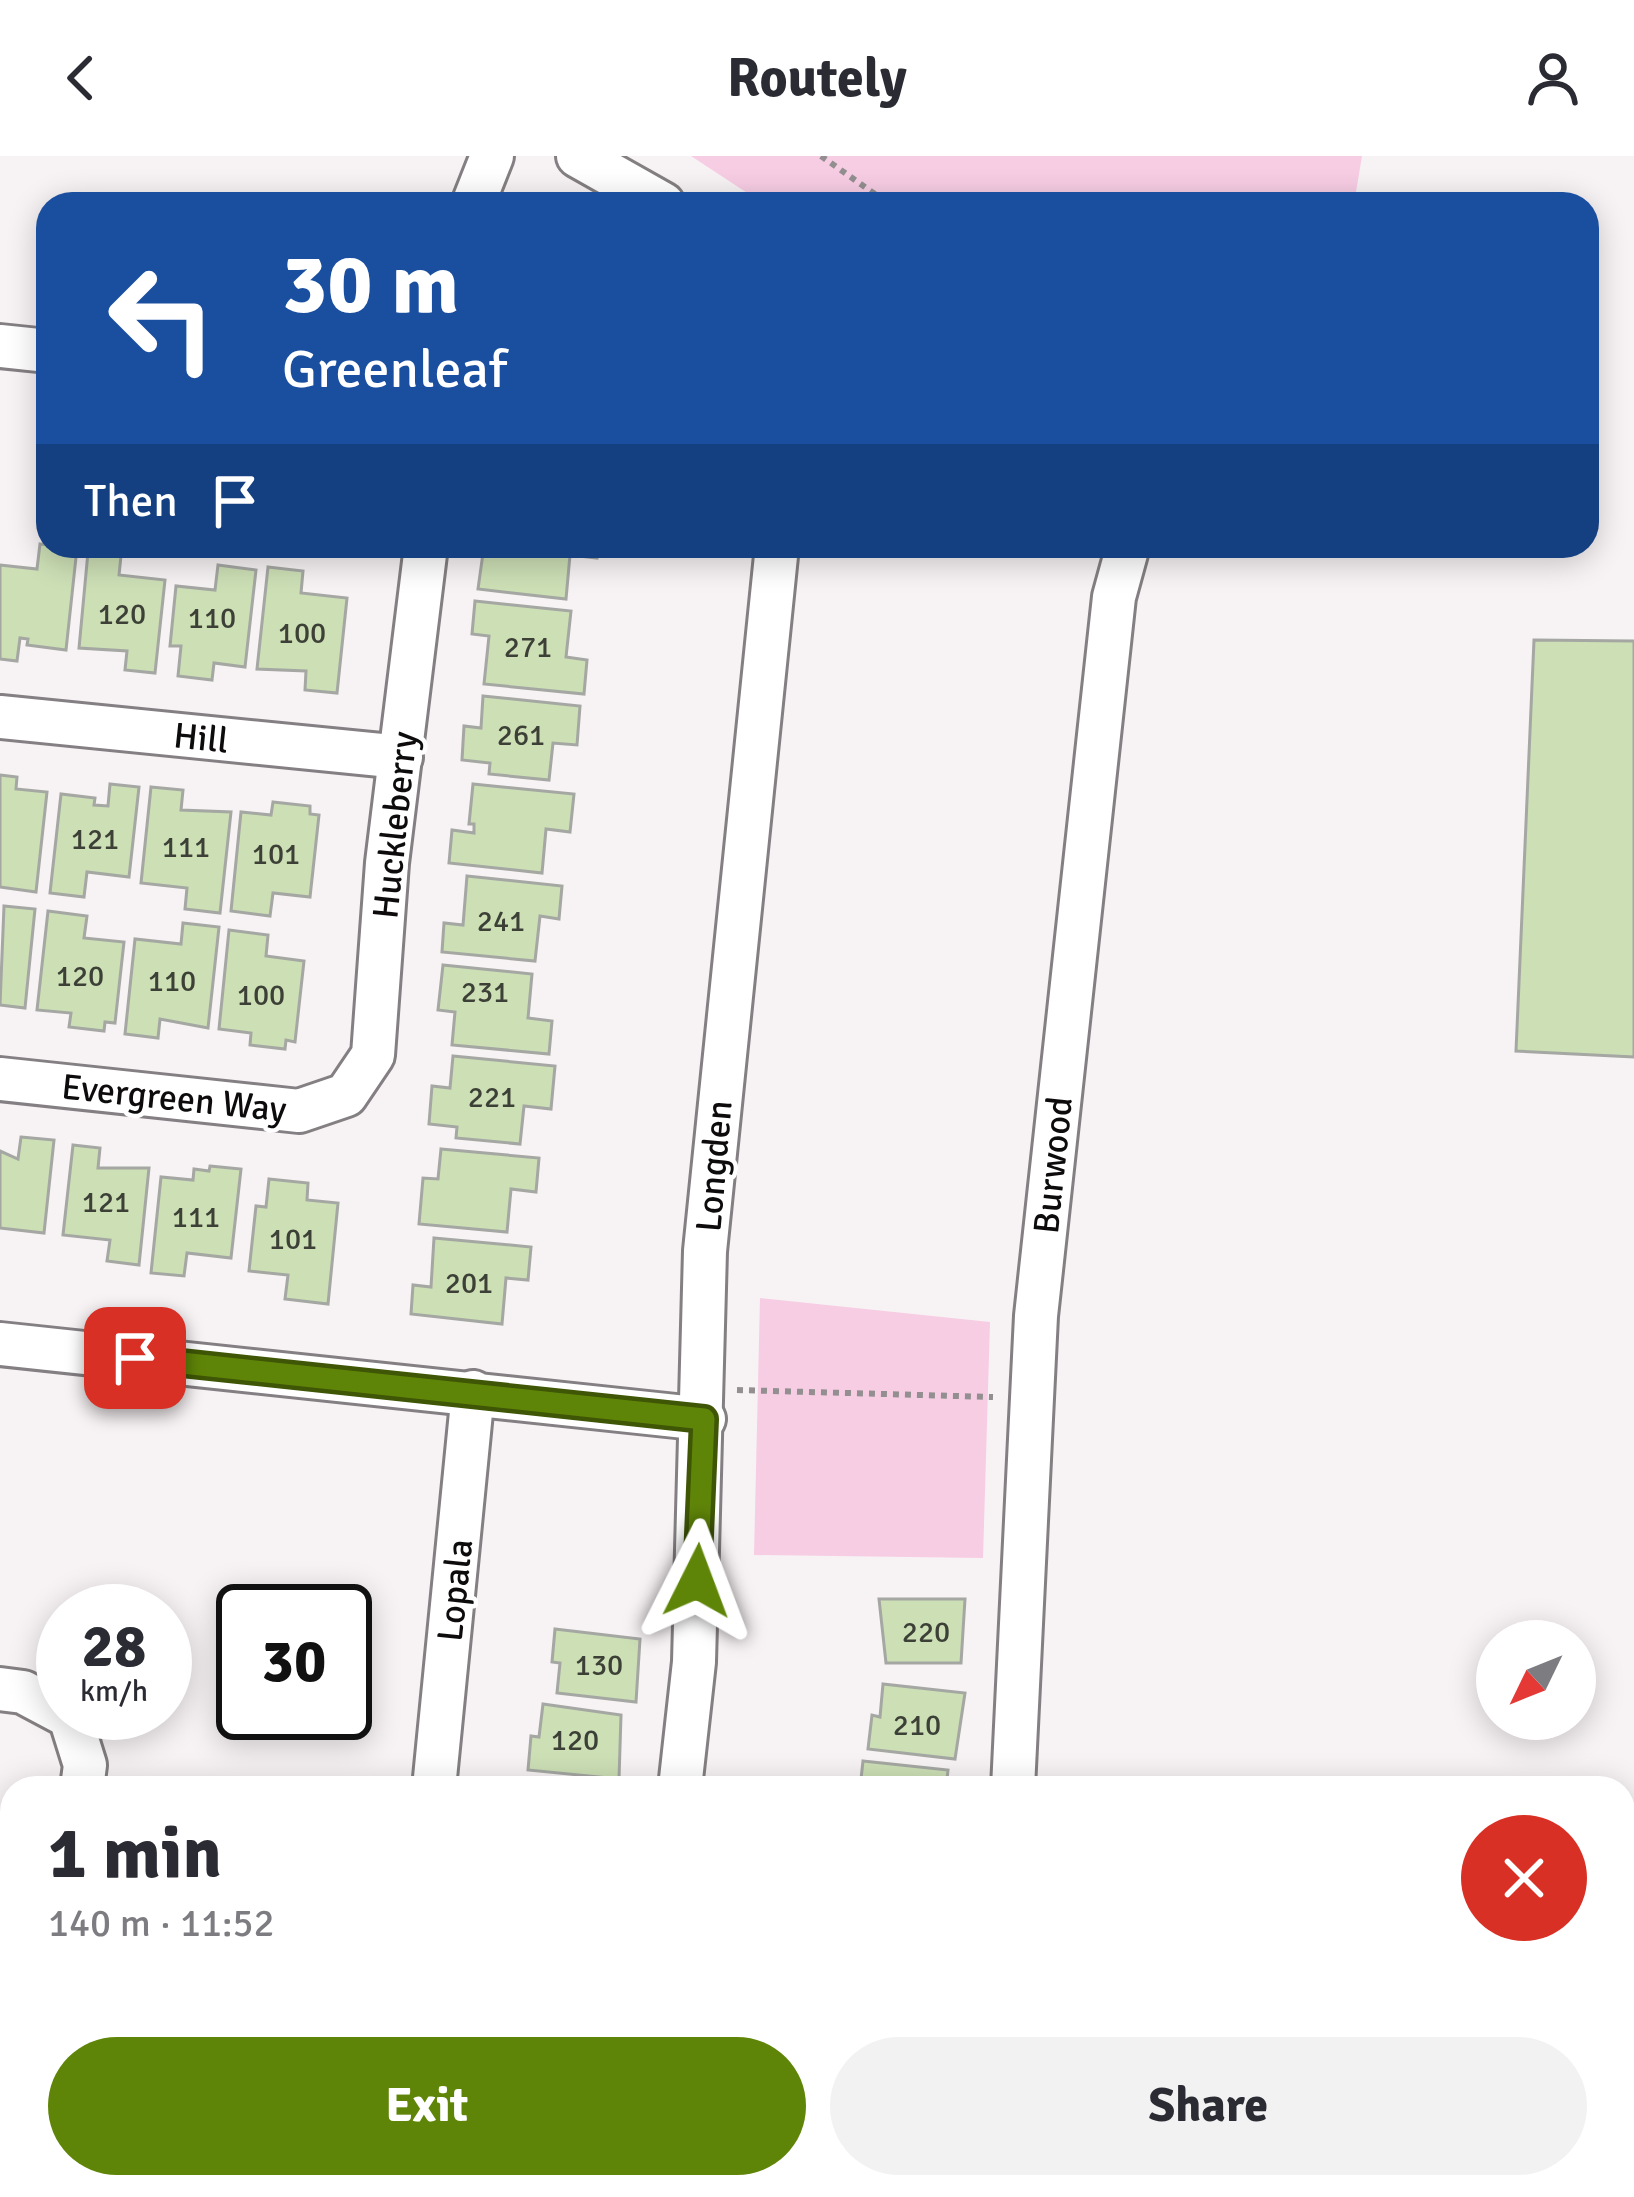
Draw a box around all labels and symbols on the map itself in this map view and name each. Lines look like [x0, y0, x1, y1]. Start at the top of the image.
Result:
house number: 120 [98, 596, 146, 633]
house number: 110 [188, 600, 236, 637]
house number: 100 [278, 615, 326, 652]
house number: 271 [504, 629, 552, 666]
street label: Hill [171, 713, 230, 764]
house number: 261 [497, 717, 545, 754]
street label: Huckleberry [363, 729, 428, 921]
house number: 121 [71, 821, 119, 858]
house number: 111 [162, 829, 210, 866]
house number: 101 [252, 836, 300, 873]
house number: 241 [477, 903, 525, 940]
house number: 120 [56, 958, 104, 995]
house number: 110 [148, 963, 196, 1000]
house number: 231 [461, 974, 509, 1011]
house number: 100 [237, 977, 285, 1014]
street label: Evergreen Way [59, 1064, 289, 1133]
house number: 221 [468, 1079, 516, 1116]
street label: Burwood [1024, 1094, 1083, 1236]
street label: Longden [686, 1098, 743, 1234]
house number: 121 [82, 1184, 130, 1221]
house number: 111 [172, 1199, 220, 1236]
house number: 101 [269, 1221, 317, 1258]
house number: 201 [445, 1265, 493, 1302]
pin [84, 1307, 186, 1409]
position arrow [634, 1518, 760, 1644]
street label: Lopala [428, 1537, 483, 1644]
speed limit sign: 30 [216, 1584, 372, 1740]
house number: 220 [902, 1614, 950, 1651]
north arrow [1476, 1620, 1596, 1740]
house number: 130 [575, 1647, 623, 1684]
house number: 210 [893, 1707, 941, 1744]
house number: 120 [551, 1722, 599, 1759]

